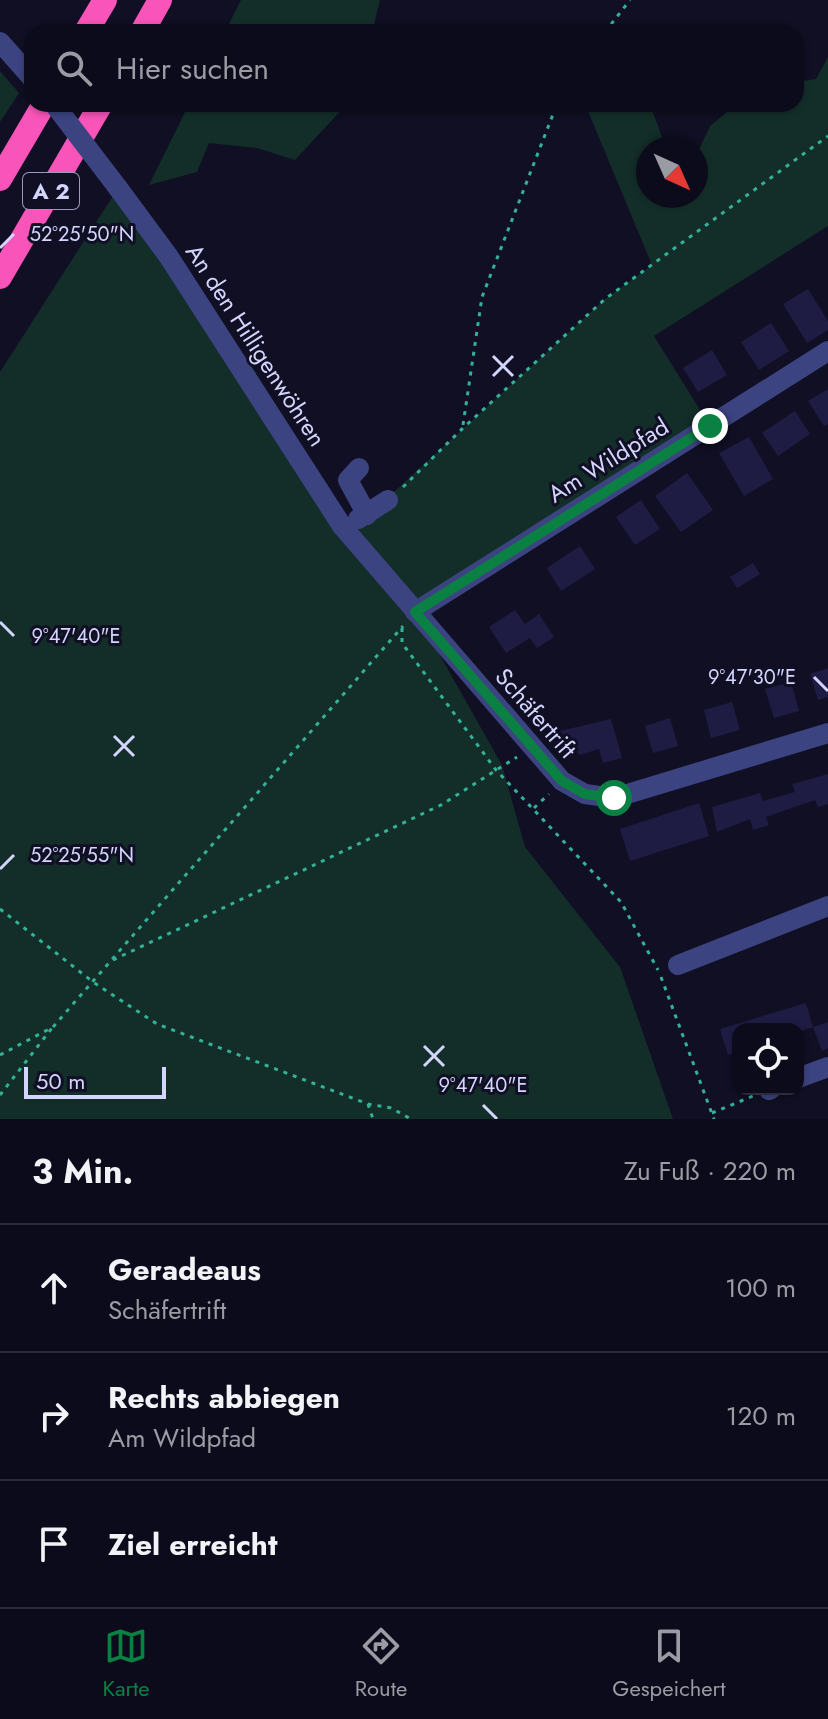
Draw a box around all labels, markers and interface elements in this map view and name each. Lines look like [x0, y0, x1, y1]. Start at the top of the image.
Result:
search box [24, 24, 804, 112]
icon: search [52, 46, 96, 90]
text: Hier suchen [116, 47, 269, 90]
north arrow [636, 136, 708, 208]
road number: A 2 [23, 173, 79, 209]
text: 52°25'50"N [30, 220, 134, 249]
street label: An den Hilligenwöhren [177, 237, 335, 453]
route end [692, 408, 728, 444]
street label: Am Wildpfad [541, 409, 675, 511]
text: 9°47'40"E [32, 622, 120, 651]
street label: Schäfertrift [487, 660, 585, 766]
text: 9°47'30"E [708, 663, 796, 692]
route start [596, 780, 632, 816]
text: 52°25'55"N [30, 841, 134, 870]
map controls [732, 1023, 804, 1095]
button: locate [732, 1023, 804, 1095]
scale bar [24, 1063, 166, 1099]
text: 50 m [36, 1065, 85, 1097]
text: 9°47'40"E [439, 1071, 527, 1100]
text: 3 Min. [32, 1147, 134, 1196]
text: Zu Fuß · 220 m [624, 1152, 796, 1190]
text: Geradeaus [108, 1248, 261, 1291]
icon: ahead [32, 1266, 76, 1310]
text: 100 m [725, 1269, 796, 1307]
text: Schäfertrift [108, 1291, 226, 1329]
text: Rechts abbiegen [108, 1376, 340, 1419]
icon: right [32, 1394, 76, 1438]
text: 120 m [726, 1397, 796, 1435]
text: Am Wildpfad [108, 1419, 256, 1457]
icon: arrive [32, 1522, 76, 1566]
text: Ziel erreicht [108, 1523, 277, 1566]
tab: Karte [103, 1624, 150, 1704]
tab: Route [355, 1624, 407, 1704]
tab: Gespeichert [612, 1624, 725, 1704]

